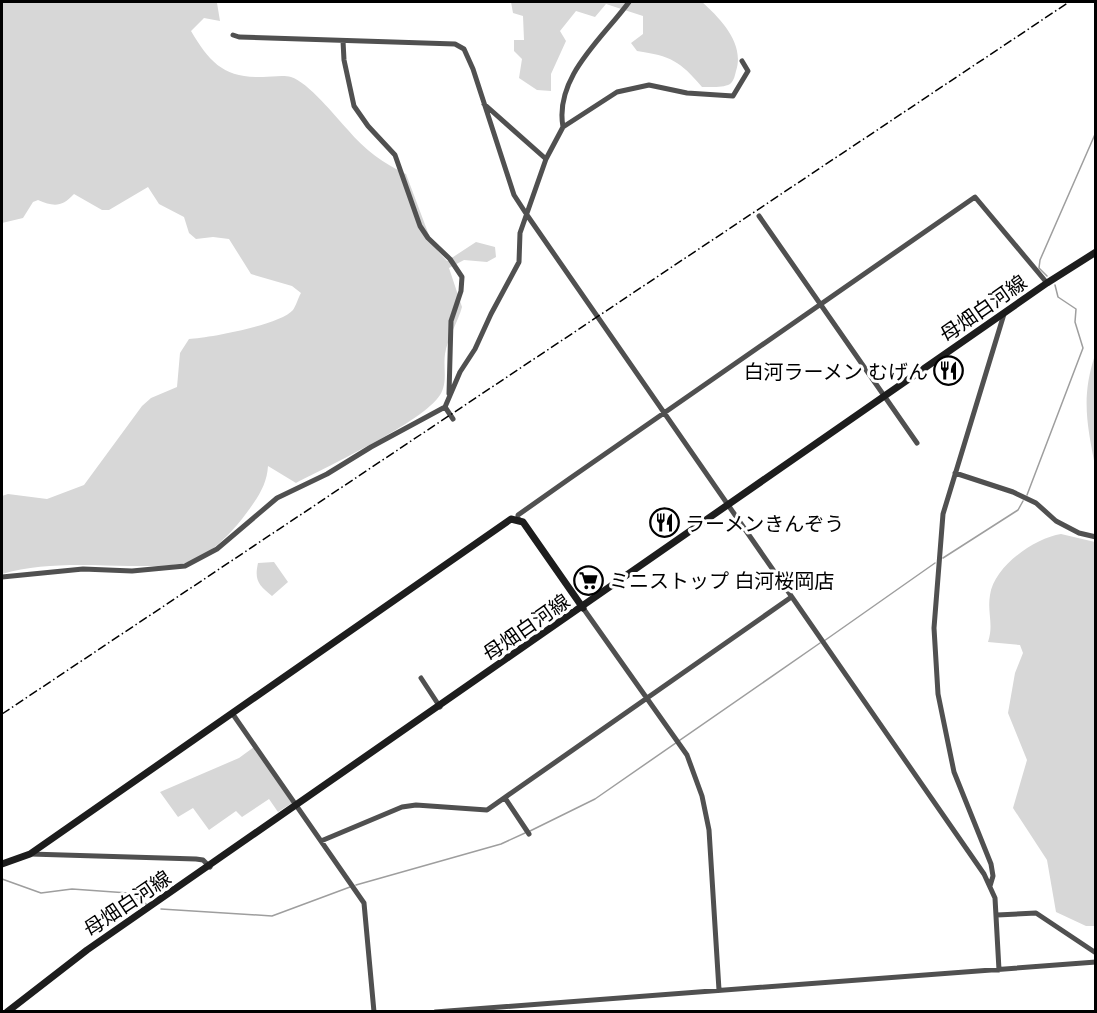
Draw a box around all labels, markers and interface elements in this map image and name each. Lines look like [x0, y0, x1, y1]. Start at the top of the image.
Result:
street label: 母畑白河線 [934, 268, 1032, 348]
restaurant icon: 白河ラーメン むげん [933, 355, 965, 387]
place label: 白河ラーメン むげん [744, 358, 928, 385]
restaurant icon: ラーメンきんぞう [648, 507, 680, 539]
place label: ラーメンきんぞう [685, 510, 844, 537]
supermarket icon: ミニストップ 白河桜岡店 [572, 564, 604, 596]
place label: ミニストップ 白河桜岡店 [609, 567, 834, 594]
street label: 母畑白河線 [477, 587, 575, 667]
street label: 母畑白河線 [78, 864, 176, 942]

